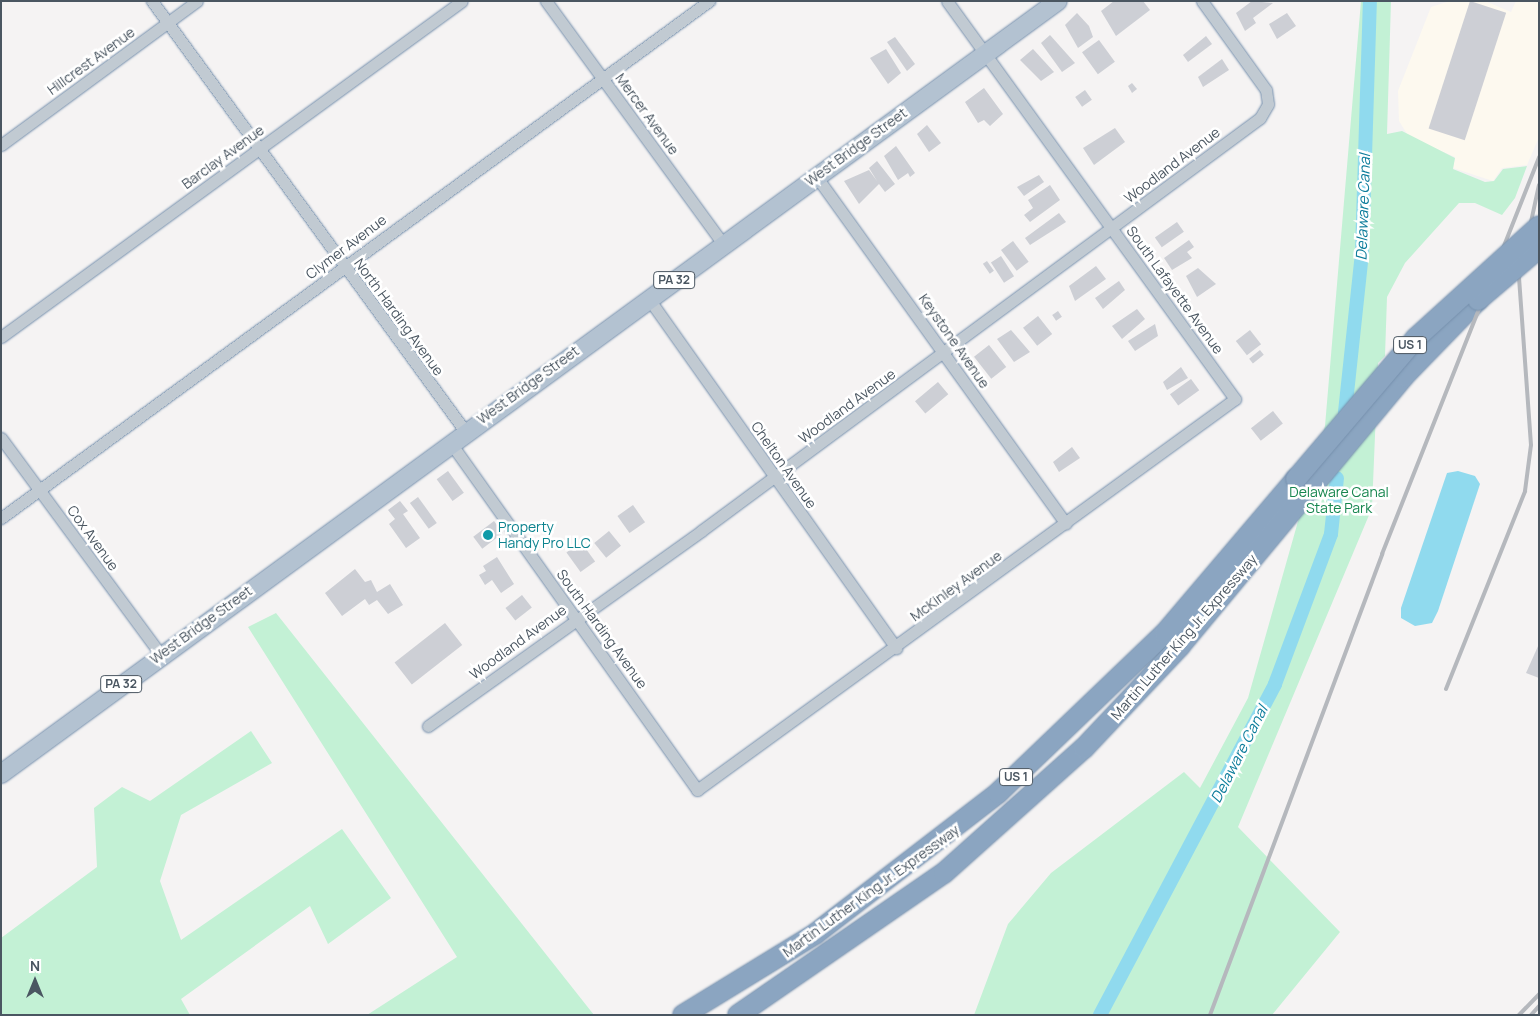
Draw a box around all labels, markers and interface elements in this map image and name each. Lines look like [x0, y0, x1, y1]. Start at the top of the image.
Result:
street label: Hillcrest Avenue [44, 24, 138, 98]
street label: Mercer Avenue [612, 70, 682, 158]
street label: West Bridge Street [802, 104, 910, 190]
street label: Barclay Avenue [179, 122, 267, 192]
street label: Woodland Avenue [1121, 124, 1223, 206]
water label: Delaware Canal [1352, 153, 1374, 261]
street label: Clymer Avenue [302, 211, 390, 283]
street label: South Lafayette Avenue [1123, 223, 1227, 357]
street label: North Harding Avenue [351, 255, 447, 379]
road number: PA 32 [653, 270, 695, 290]
street label: Keystone Avenue [915, 291, 993, 391]
road number: US 1 [1392, 336, 1428, 354]
street label: West Bridge Street [474, 342, 582, 428]
street label: Woodland Avenue [795, 365, 899, 447]
street label: Chelton Avenue [748, 418, 820, 512]
park label: Delaware Canal State Park [1289, 484, 1389, 516]
street label: Cox Avenue [64, 502, 122, 574]
place label: Property Handy Pro LLC [498, 519, 591, 552]
marker: Property Handy Pro LLC [482, 529, 494, 541]
street label: McKinley Avenue [907, 547, 1005, 625]
street label: Martin Luther King Jr. Expressway [1107, 551, 1261, 723]
street label: South Harding Avenue [553, 566, 651, 692]
street label: West Bridge Street [147, 582, 255, 668]
street label: Woodland Avenue [466, 601, 570, 683]
road number: PA 32 [100, 674, 142, 694]
water label: Delaware Canal [1207, 702, 1271, 806]
road number: US 1 [998, 768, 1034, 786]
street label: Martin Luther King Jr. Expressway [780, 821, 962, 961]
north arrow [10, 956, 60, 1006]
text: N [30, 956, 40, 975]

